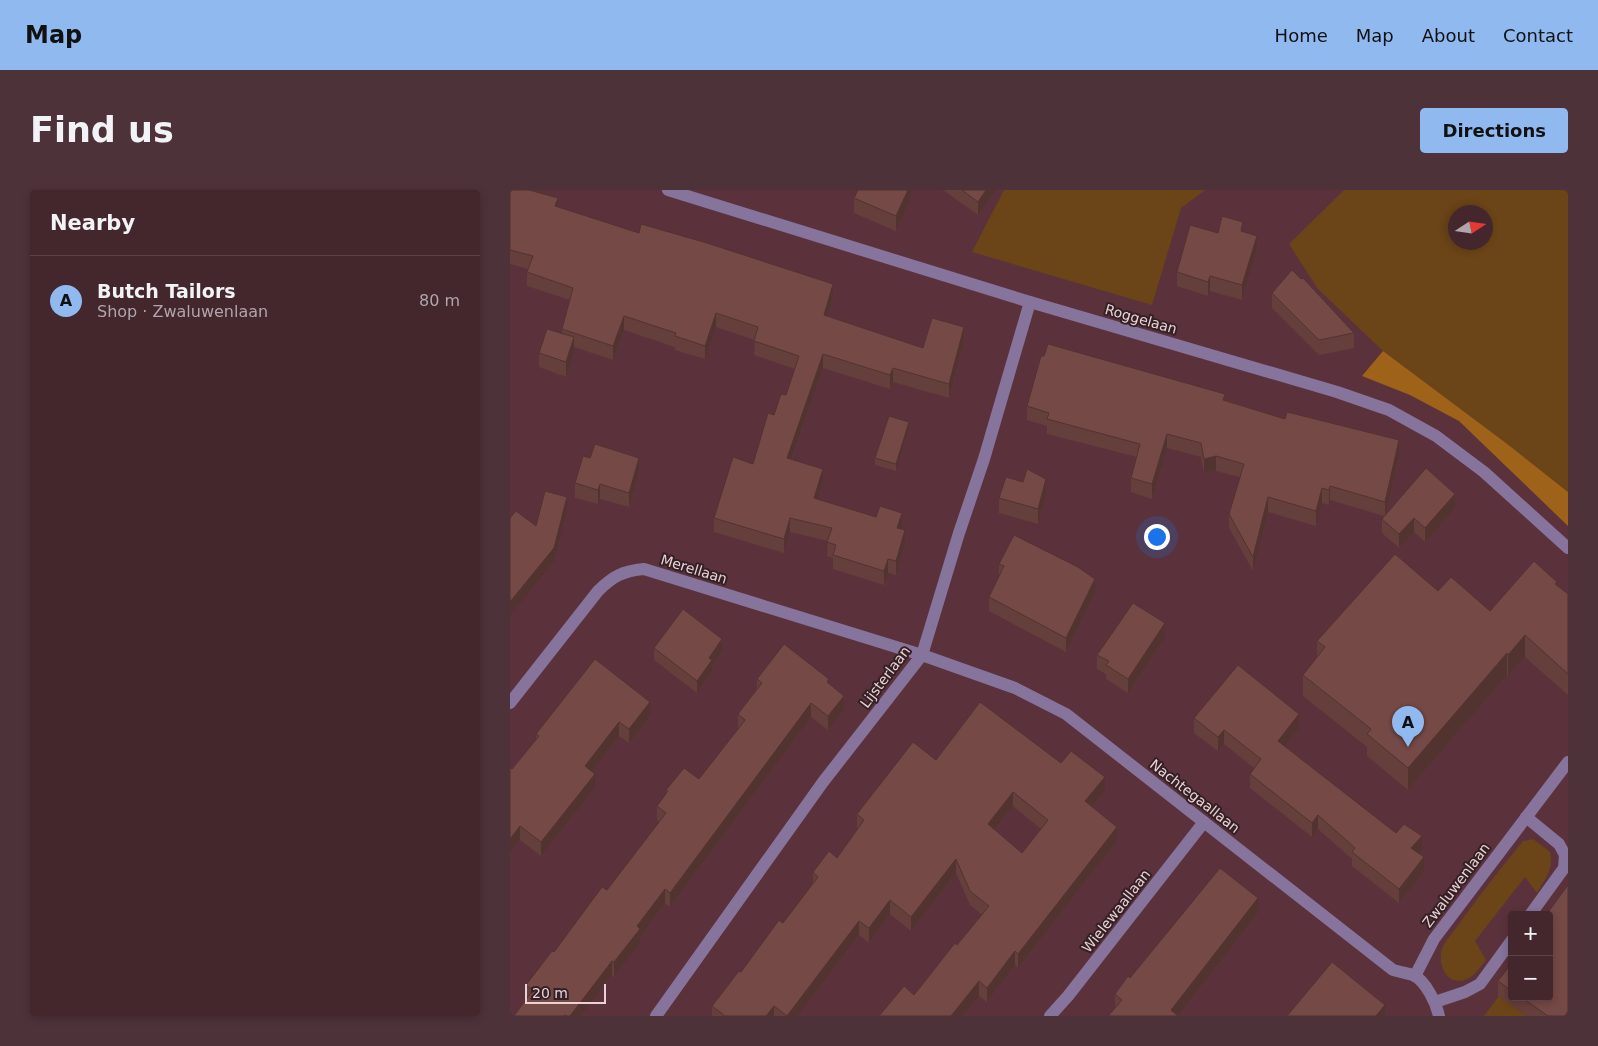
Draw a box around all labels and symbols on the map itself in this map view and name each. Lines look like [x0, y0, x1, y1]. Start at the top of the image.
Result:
north arrow [1448, 205, 1493, 250]
street label: Roggelaan [1103, 301, 1179, 337]
your location [1144, 524, 1170, 550]
street label: Merellaan [659, 551, 729, 587]
street label: Lijsterlaan [857, 643, 913, 711]
pin: A [1392, 706, 1424, 747]
street label: Nachtegaallaan [1147, 756, 1243, 836]
street label: Zwaluwenlaan [1419, 840, 1493, 930]
street label: Wielewaallaan [1079, 866, 1153, 956]
scale bar [525, 981, 606, 1004]

